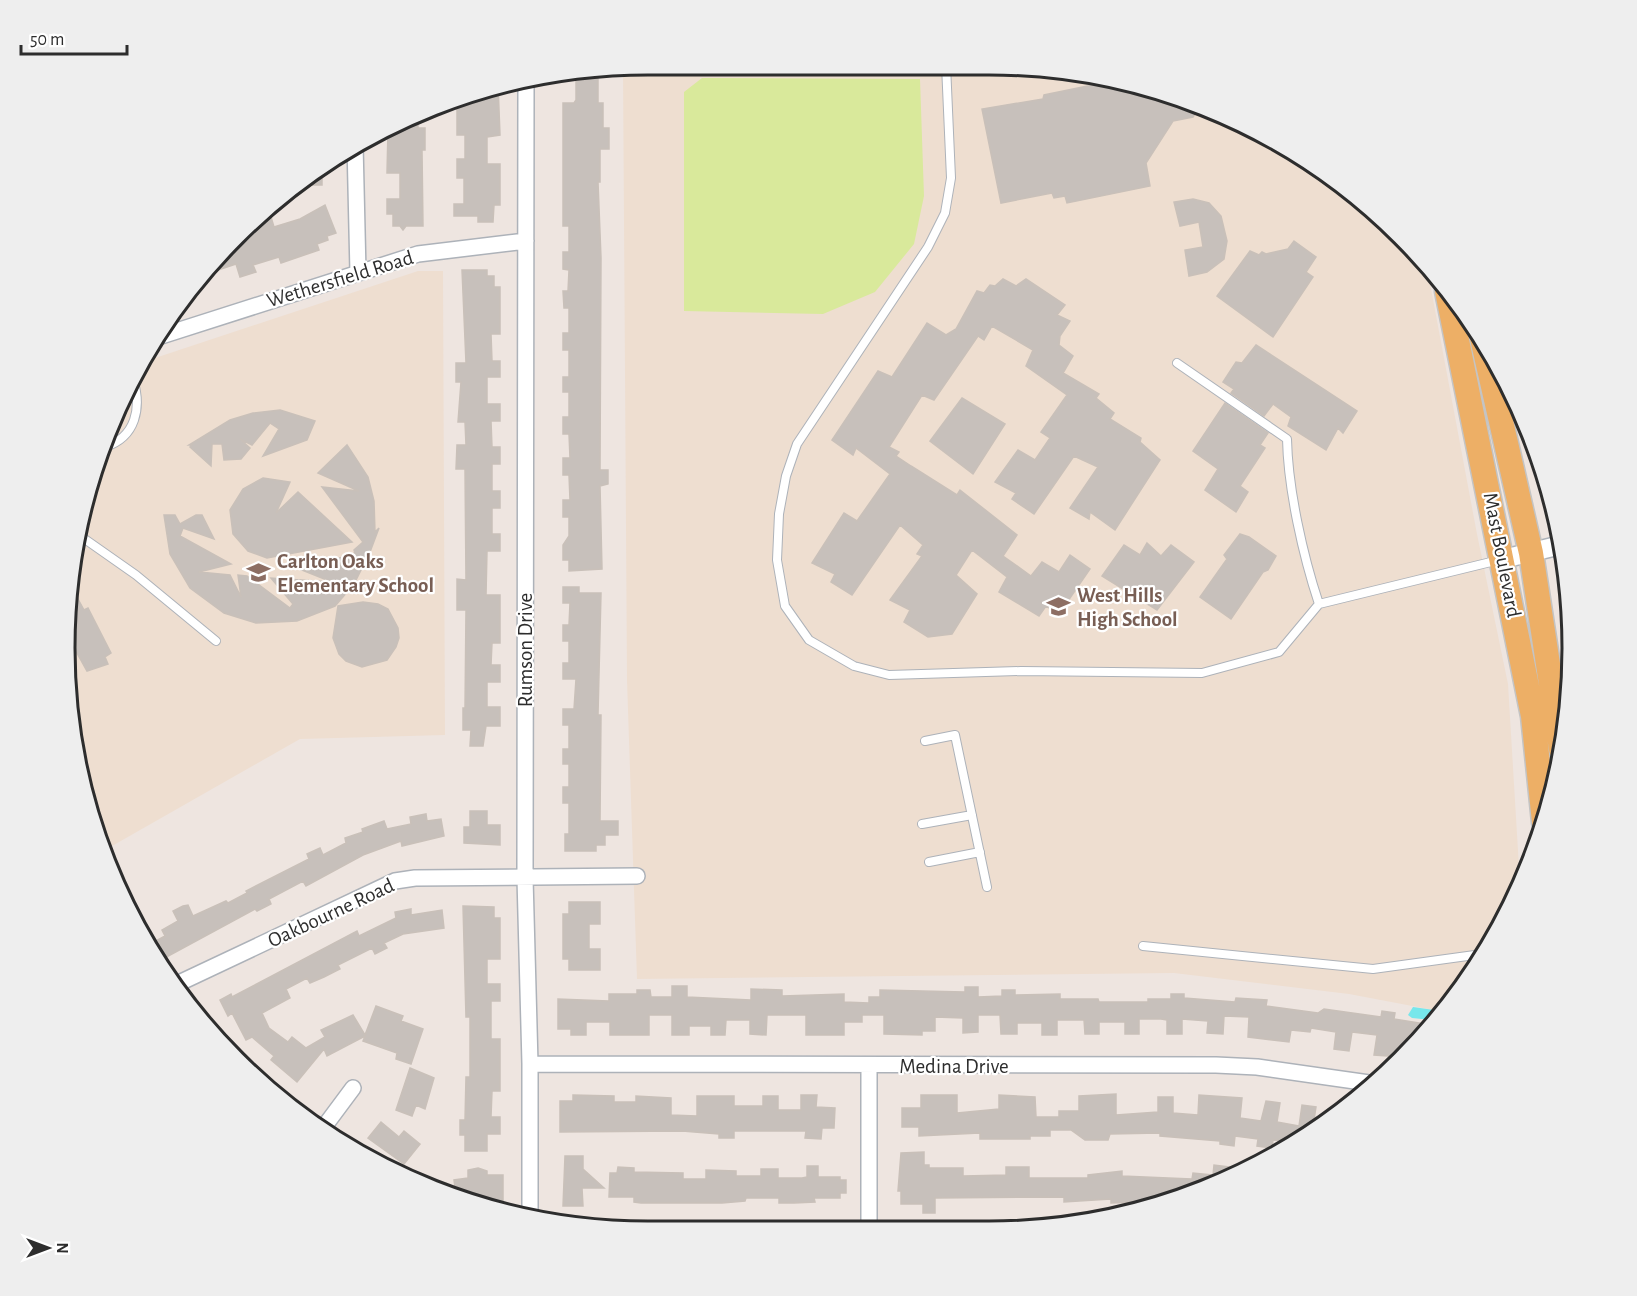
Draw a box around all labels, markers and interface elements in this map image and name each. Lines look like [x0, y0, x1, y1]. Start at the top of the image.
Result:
scale bar [21, 18, 128, 56]
text: 50 m [30, 31, 64, 49]
street label: Wethersfield Road [264, 247, 416, 311]
street label: Mast Boulevard [1480, 491, 1524, 619]
place label: Carlton Oaks Elementary School [277, 551, 434, 596]
school or university icon: Carlton Oaks Elementary School [246, 560, 272, 586]
place label: West Hills High School [1077, 585, 1178, 630]
street label: Rumson Drive [515, 593, 536, 707]
school or university icon: West Hills High School [1046, 594, 1072, 620]
street label: Oakbourne Road [265, 875, 398, 951]
street label: Medina Drive [899, 1056, 1009, 1077]
north arrow [18, 1218, 78, 1278]
text: N [54, 1242, 70, 1254]

